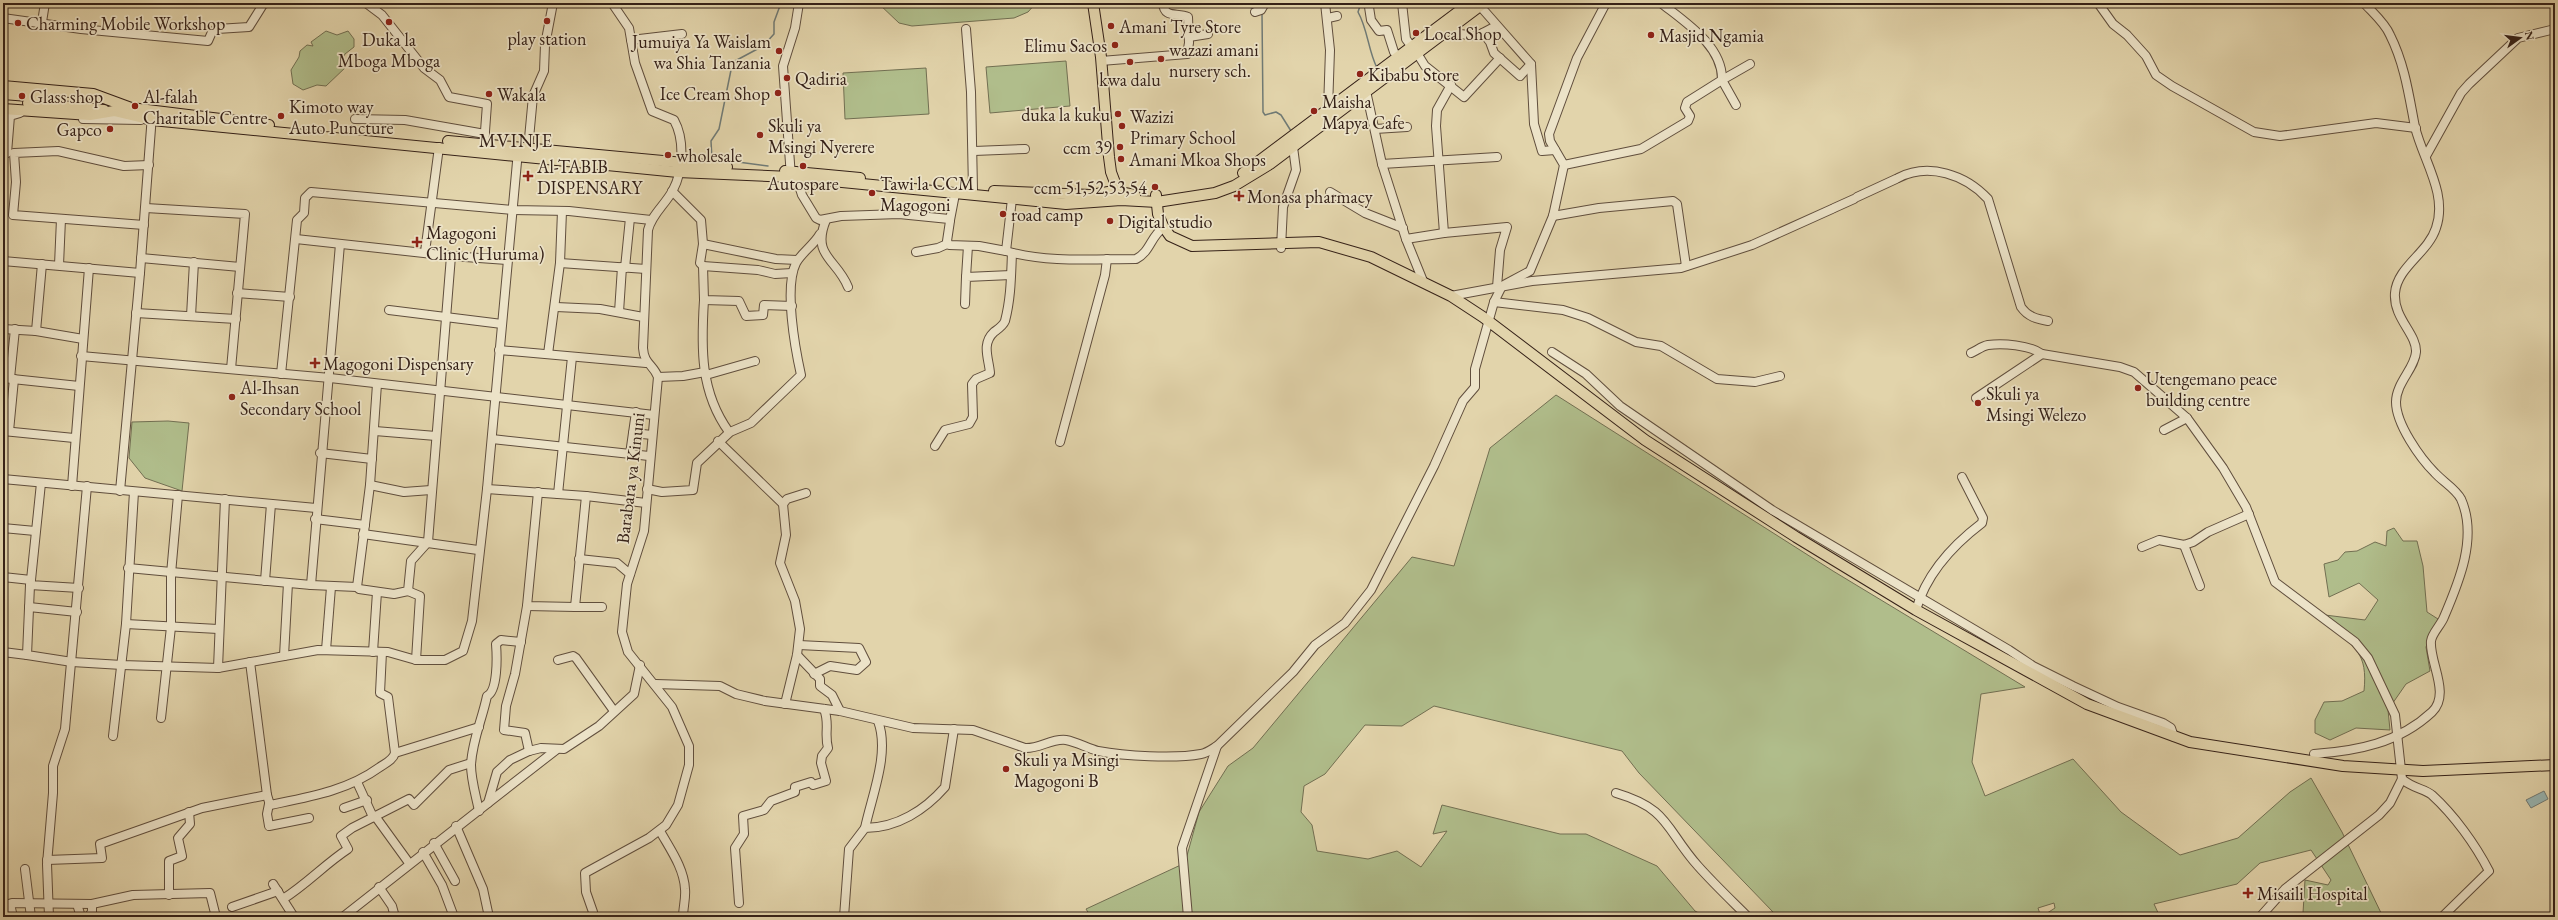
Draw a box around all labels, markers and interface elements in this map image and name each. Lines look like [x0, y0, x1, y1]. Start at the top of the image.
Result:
place label: Charming Mobile Workshop [26, 12, 225, 35]
place label: Amani Tyre Store [1118, 15, 1241, 38]
marker: play station [542, 16, 552, 26]
marker: Duka la Mboga Mboga [384, 17, 394, 27]
marker: Charming Mobile Workshop [13, 18, 23, 28]
north arrow [2500, 18, 2540, 58]
marker: Amani Tyre Store [1106, 21, 1116, 31]
place label: Local Shop [1424, 22, 1501, 45]
place label: Masjid Ngamia [1659, 24, 1765, 47]
place label: play station [507, 27, 587, 50]
place label: Duka la Mboga Mboga [338, 28, 441, 72]
marker: Local Shop [1411, 28, 1421, 38]
place label: Jumuiya Ya Waislam wa Shia Tanzania [630, 30, 772, 74]
marker: Masjid Ngamia [1646, 30, 1656, 40]
text: N [2522, 30, 2538, 42]
place label: Elimu Sacos [1024, 34, 1107, 57]
place label: wazazi amani nursery sch. [1169, 38, 1259, 82]
marker: Elimu Sacos [1110, 40, 1120, 50]
marker: Jumuiya Ya Waislam wa Shia Tanzania [774, 46, 784, 56]
marker: wazazi amani nursery sch. [1156, 54, 1166, 64]
marker: kwa dalu [1125, 57, 1135, 67]
place label: Kibabu Store [1368, 63, 1459, 86]
place label: Qadiria [795, 67, 848, 90]
place label: kwa dalu [1099, 68, 1161, 91]
marker: Kibabu Store [1355, 69, 1365, 79]
marker: Qadiria [782, 73, 792, 83]
place label: Ice Cream Shop [660, 82, 770, 105]
place label: Wakala [497, 83, 547, 106]
place label: Glass shop [30, 85, 103, 108]
place label: Al-falah Charitable Centre [142, 85, 267, 129]
marker: Ice Cream Shop [773, 88, 783, 98]
marker: Wakala [484, 89, 494, 99]
place label: Maisha Mapya Cafe [1322, 90, 1405, 134]
marker: Glass shop [17, 91, 27, 101]
place label: Kimoto way Auto Puncture [288, 95, 394, 139]
marker: Al-falah Charitable Centre [130, 101, 140, 111]
place label: duka la kuku [1021, 103, 1111, 126]
place label: Wazizi Primary School [1130, 105, 1236, 149]
marker: Maisha Mapya Cafe [1309, 106, 1319, 116]
marker: duka la kuku [1113, 109, 1123, 119]
marker: Kimoto way Auto Puncture [276, 111, 286, 121]
place label: Skuli ya Msingi Nyerere [768, 114, 875, 158]
place label: Gapco [56, 118, 102, 141]
marker: Wazizi Primary School [1117, 121, 1127, 131]
marker: Gapco [105, 124, 115, 134]
district label: MVINJE [479, 128, 553, 153]
marker: Skuli ya Msingi Nyerere [755, 130, 765, 140]
place label: ccm 39 [1063, 136, 1112, 159]
marker: ccm 39 [1115, 142, 1125, 152]
place label: wholesale [676, 144, 742, 167]
place label: Amani Mkoa Shops [1128, 148, 1266, 171]
marker: wholesale [663, 150, 673, 160]
marker: Amani Mkoa Shops [1116, 154, 1126, 164]
place label: Al-TABIB DISPENSARY [536, 155, 644, 199]
marker: Autospare [798, 161, 808, 171]
marker: Al-TABIB DISPENSARY [522, 170, 534, 182]
place label: Autospare [766, 172, 839, 195]
place label: Tawi la CCM Magogoni [880, 172, 974, 216]
place label: ccm 51,52,53,54 [1034, 176, 1147, 199]
marker: ccm 51,52,53,54 [1150, 182, 1160, 192]
place label: Monasa pharmacy [1247, 185, 1373, 208]
marker: Tawi la CCM Magogoni [867, 188, 877, 198]
marker: Monasa pharmacy [1234, 191, 1244, 201]
place label: road camp [1011, 203, 1083, 226]
marker: road camp [998, 209, 1008, 219]
place label: Digital studio [1118, 210, 1212, 233]
marker: Digital studio [1105, 216, 1115, 226]
place label: Magogoni Clinic (Huruma) [426, 221, 544, 265]
marker: Magogoni Clinic (Huruma) [411, 236, 423, 248]
place label: Magogoni Dispensary [323, 352, 474, 375]
marker: Magogoni Dispensary [310, 358, 320, 368]
place label: Utengemano peace building centre [2146, 367, 2277, 411]
place label: Al-Ihsan Secondary School [239, 376, 361, 420]
place label: Skuli ya Msingi Welezo [1986, 382, 2087, 426]
marker: Utengemano peace building centre [2133, 383, 2143, 393]
marker: Al-Ihsan Secondary School [227, 392, 237, 402]
marker: Skuli ya Msingi Welezo [1973, 398, 1983, 408]
street label: Barabara ya Kinuni [611, 411, 650, 545]
place label: Skuli ya Msingi Magogoni B [1014, 748, 1120, 792]
marker: Skuli ya Msingi Magogoni B [1001, 764, 1011, 774]
place label: Misaili Hospital [2257, 882, 2368, 905]
marker: Misaili Hospital [2242, 887, 2254, 899]

